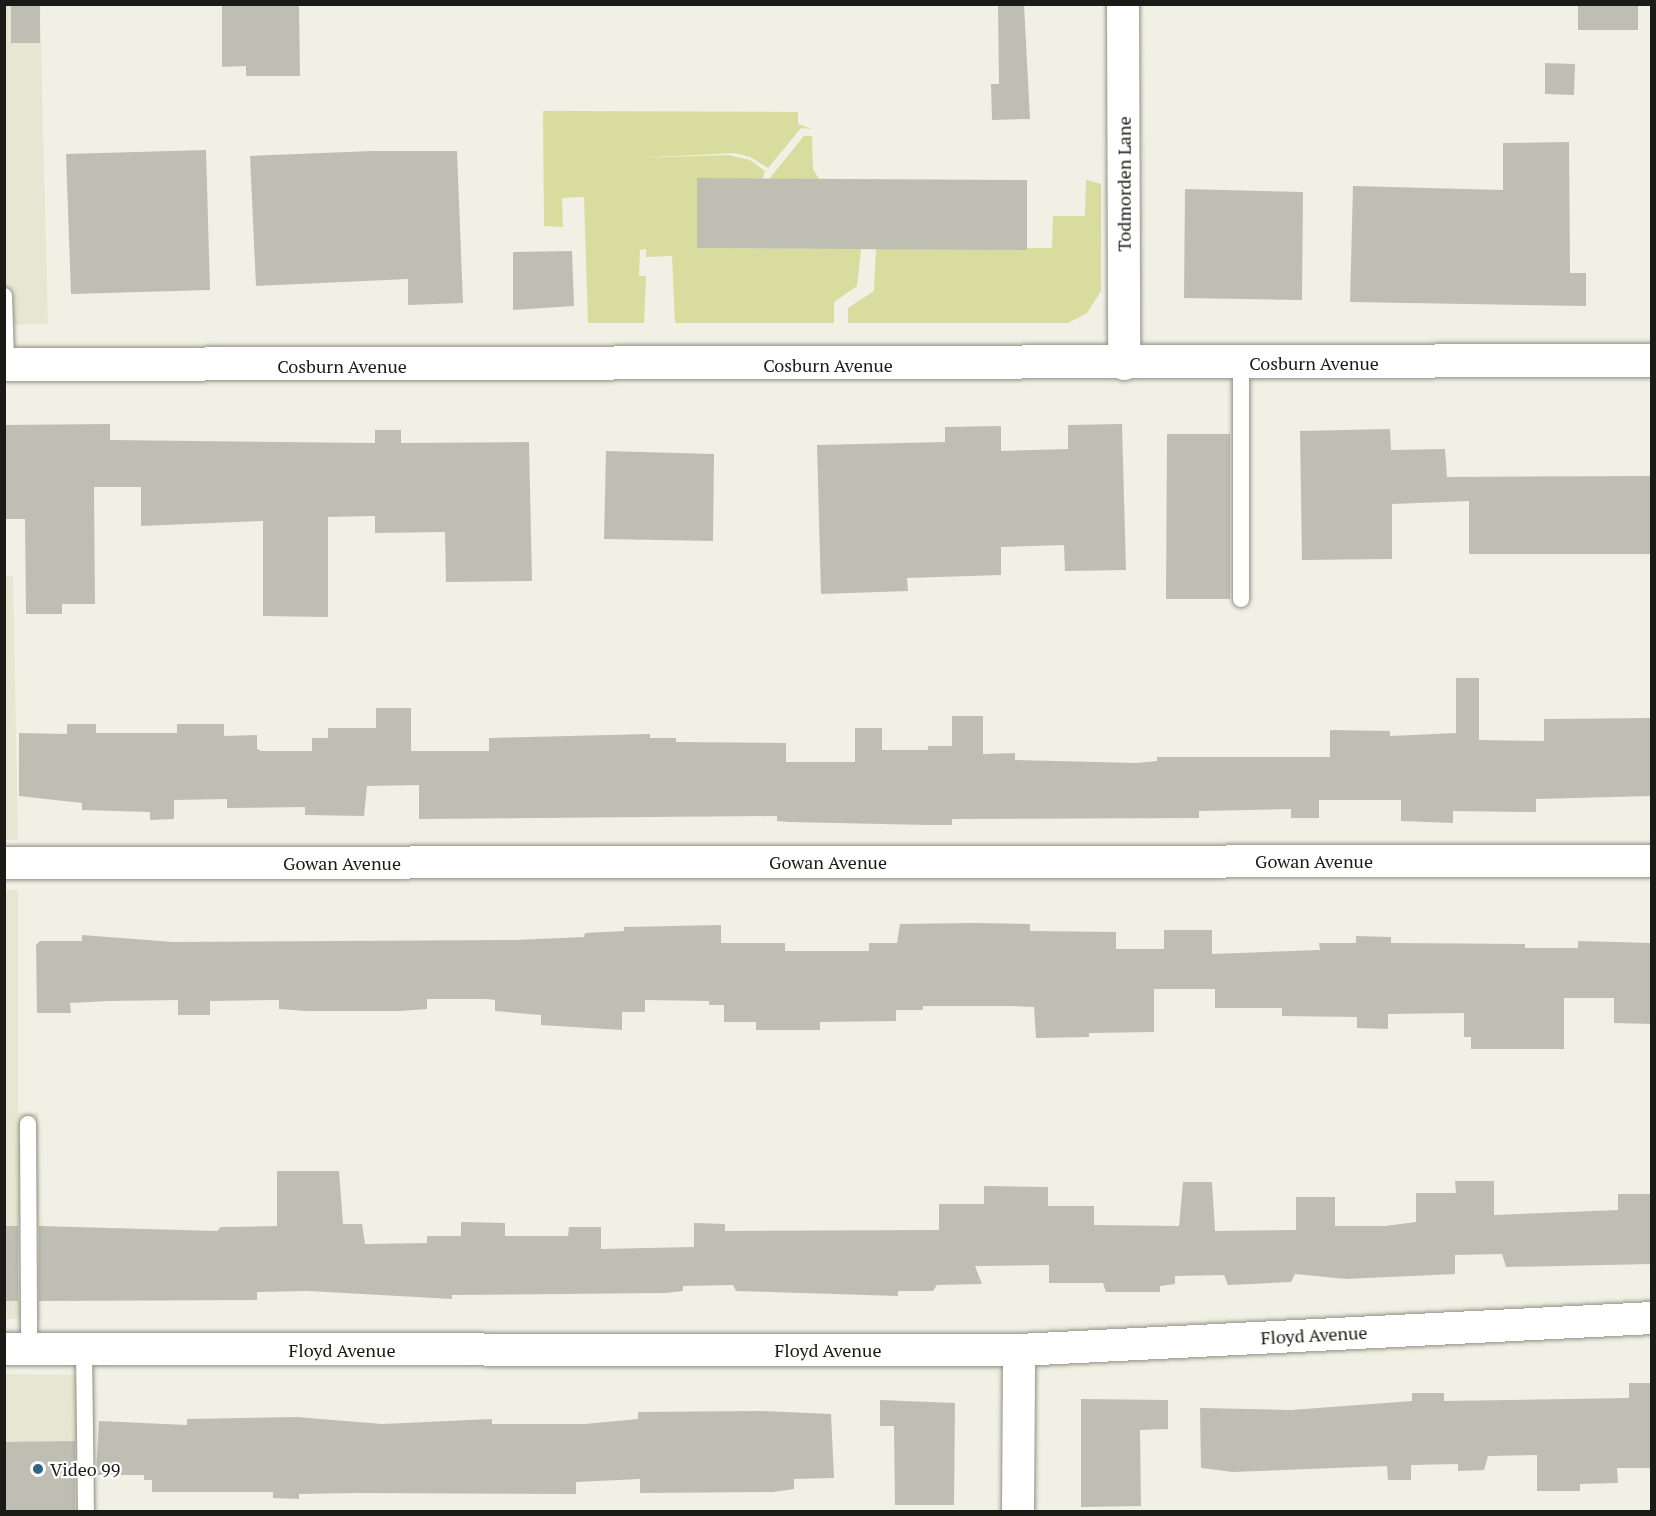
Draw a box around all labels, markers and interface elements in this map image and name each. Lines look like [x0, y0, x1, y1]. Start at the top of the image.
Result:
street label: Todmorden Lane [1113, 116, 1135, 252]
street label: Cosburn Avenue [1249, 352, 1379, 374]
street label: Cosburn Avenue [763, 354, 893, 376]
street label: Cosburn Avenue [277, 355, 407, 377]
street label: Gowan Avenue [1255, 850, 1373, 872]
street label: Gowan Avenue [769, 851, 887, 873]
street label: Gowan Avenue [283, 852, 401, 874]
street label: Floyd Avenue [1260, 1321, 1368, 1349]
street label: Floyd Avenue [288, 1339, 396, 1361]
street label: Floyd Avenue [774, 1339, 882, 1361]
place label: Video 99 [50, 1458, 120, 1480]
marker: Video 99 [31, 1462, 45, 1476]

